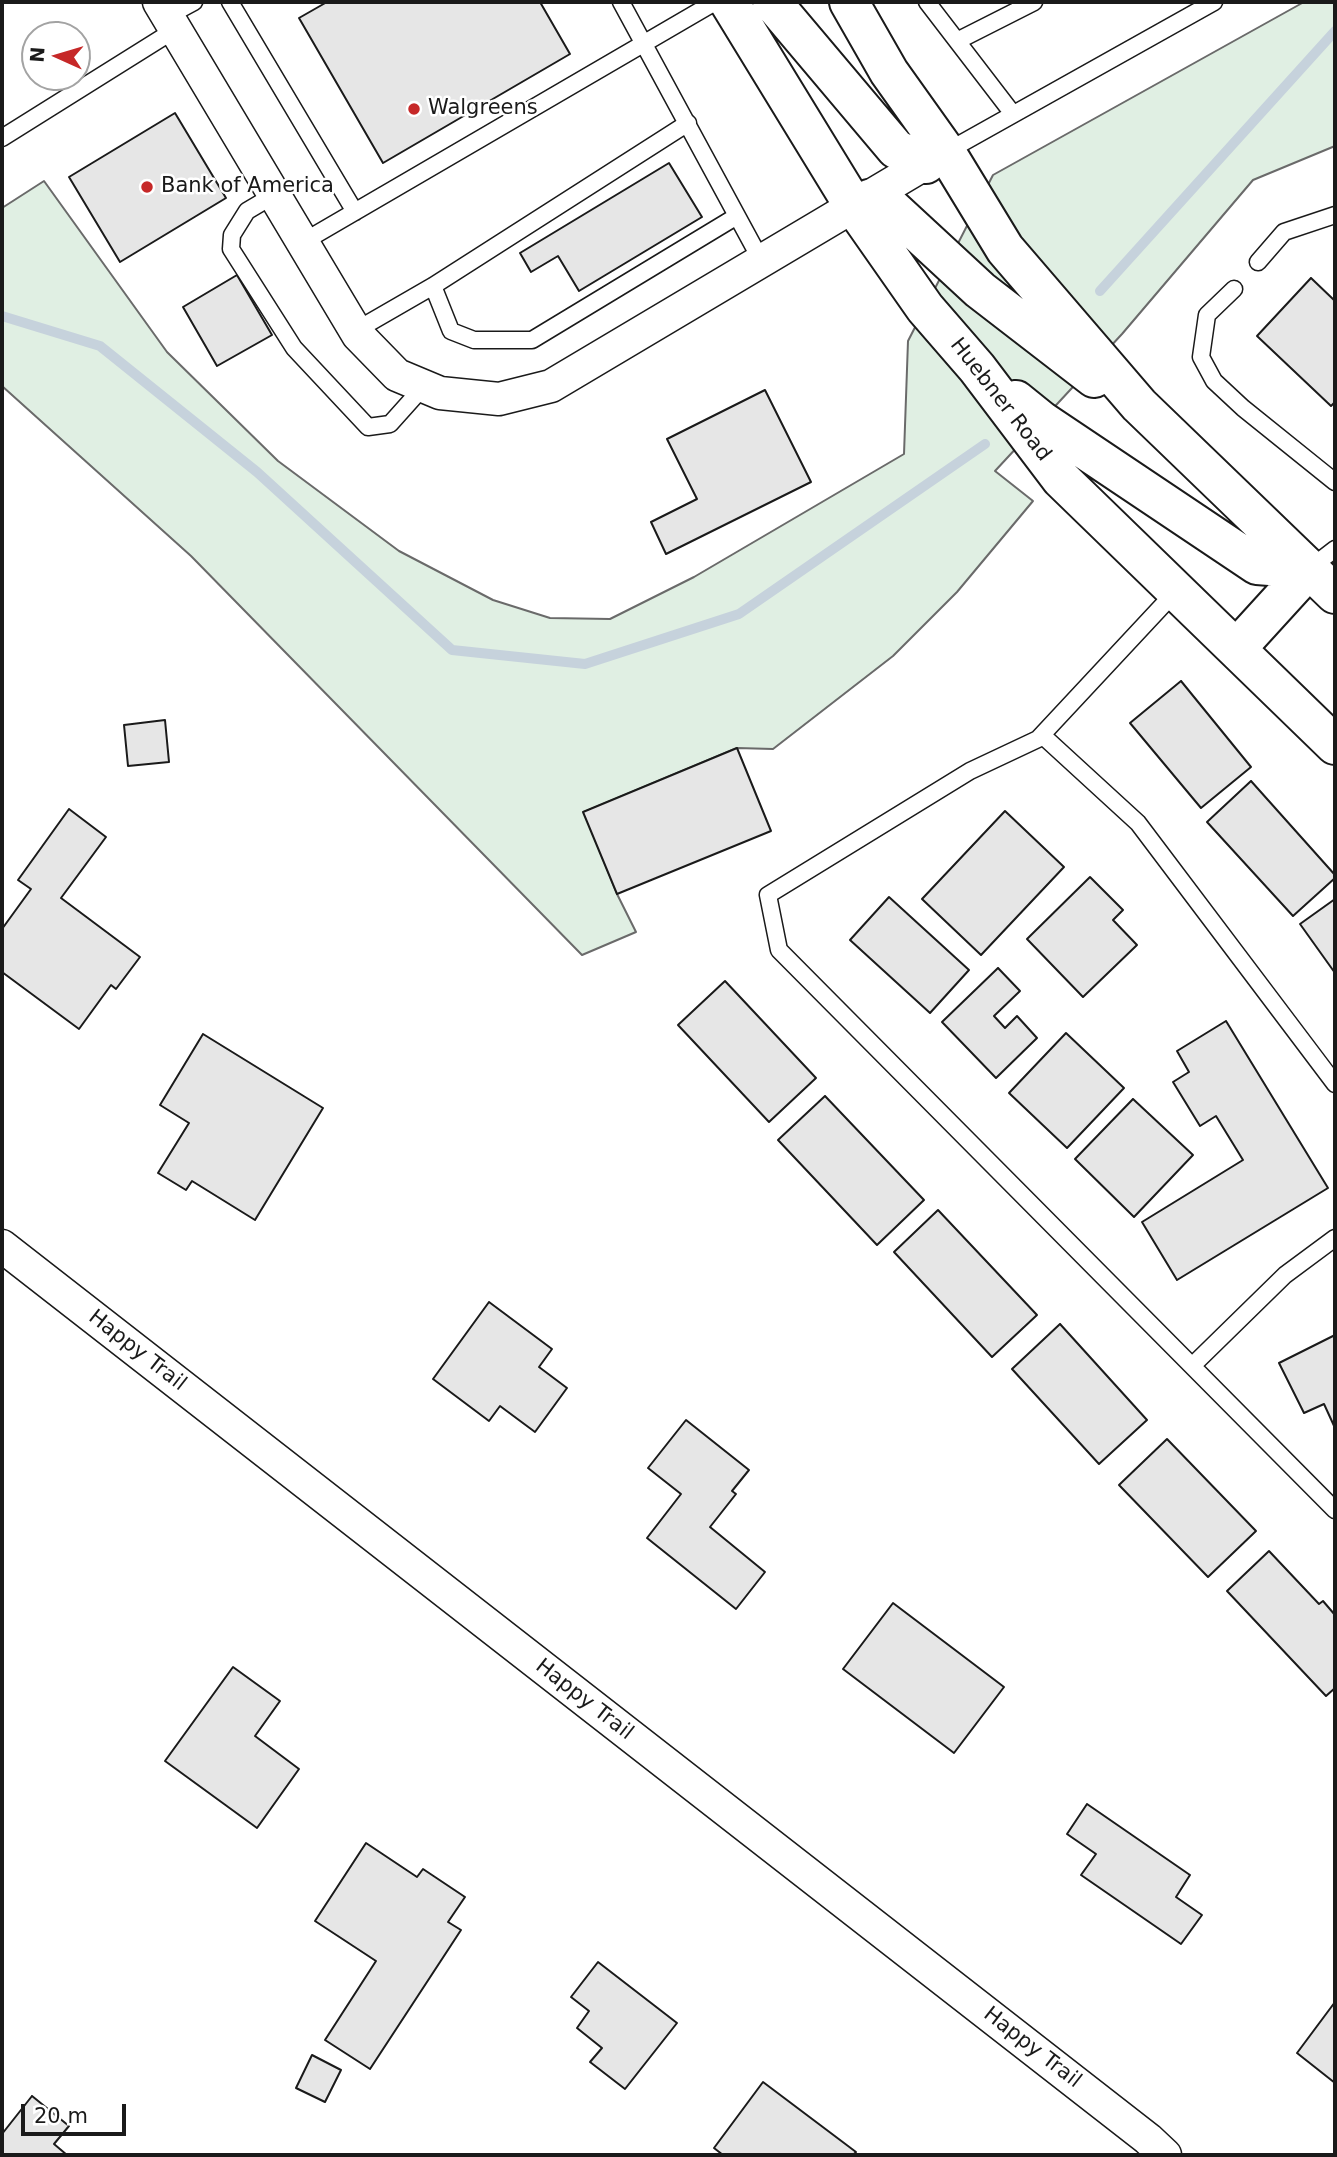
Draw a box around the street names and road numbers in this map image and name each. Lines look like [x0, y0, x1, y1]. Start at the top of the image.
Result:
street label: Huebner Road [944, 333, 1056, 467]
street label: Happy Trail [83, 1305, 191, 1397]
street label: Happy Trail [530, 1654, 638, 1746]
street label: Happy Trail [978, 2002, 1086, 2094]

